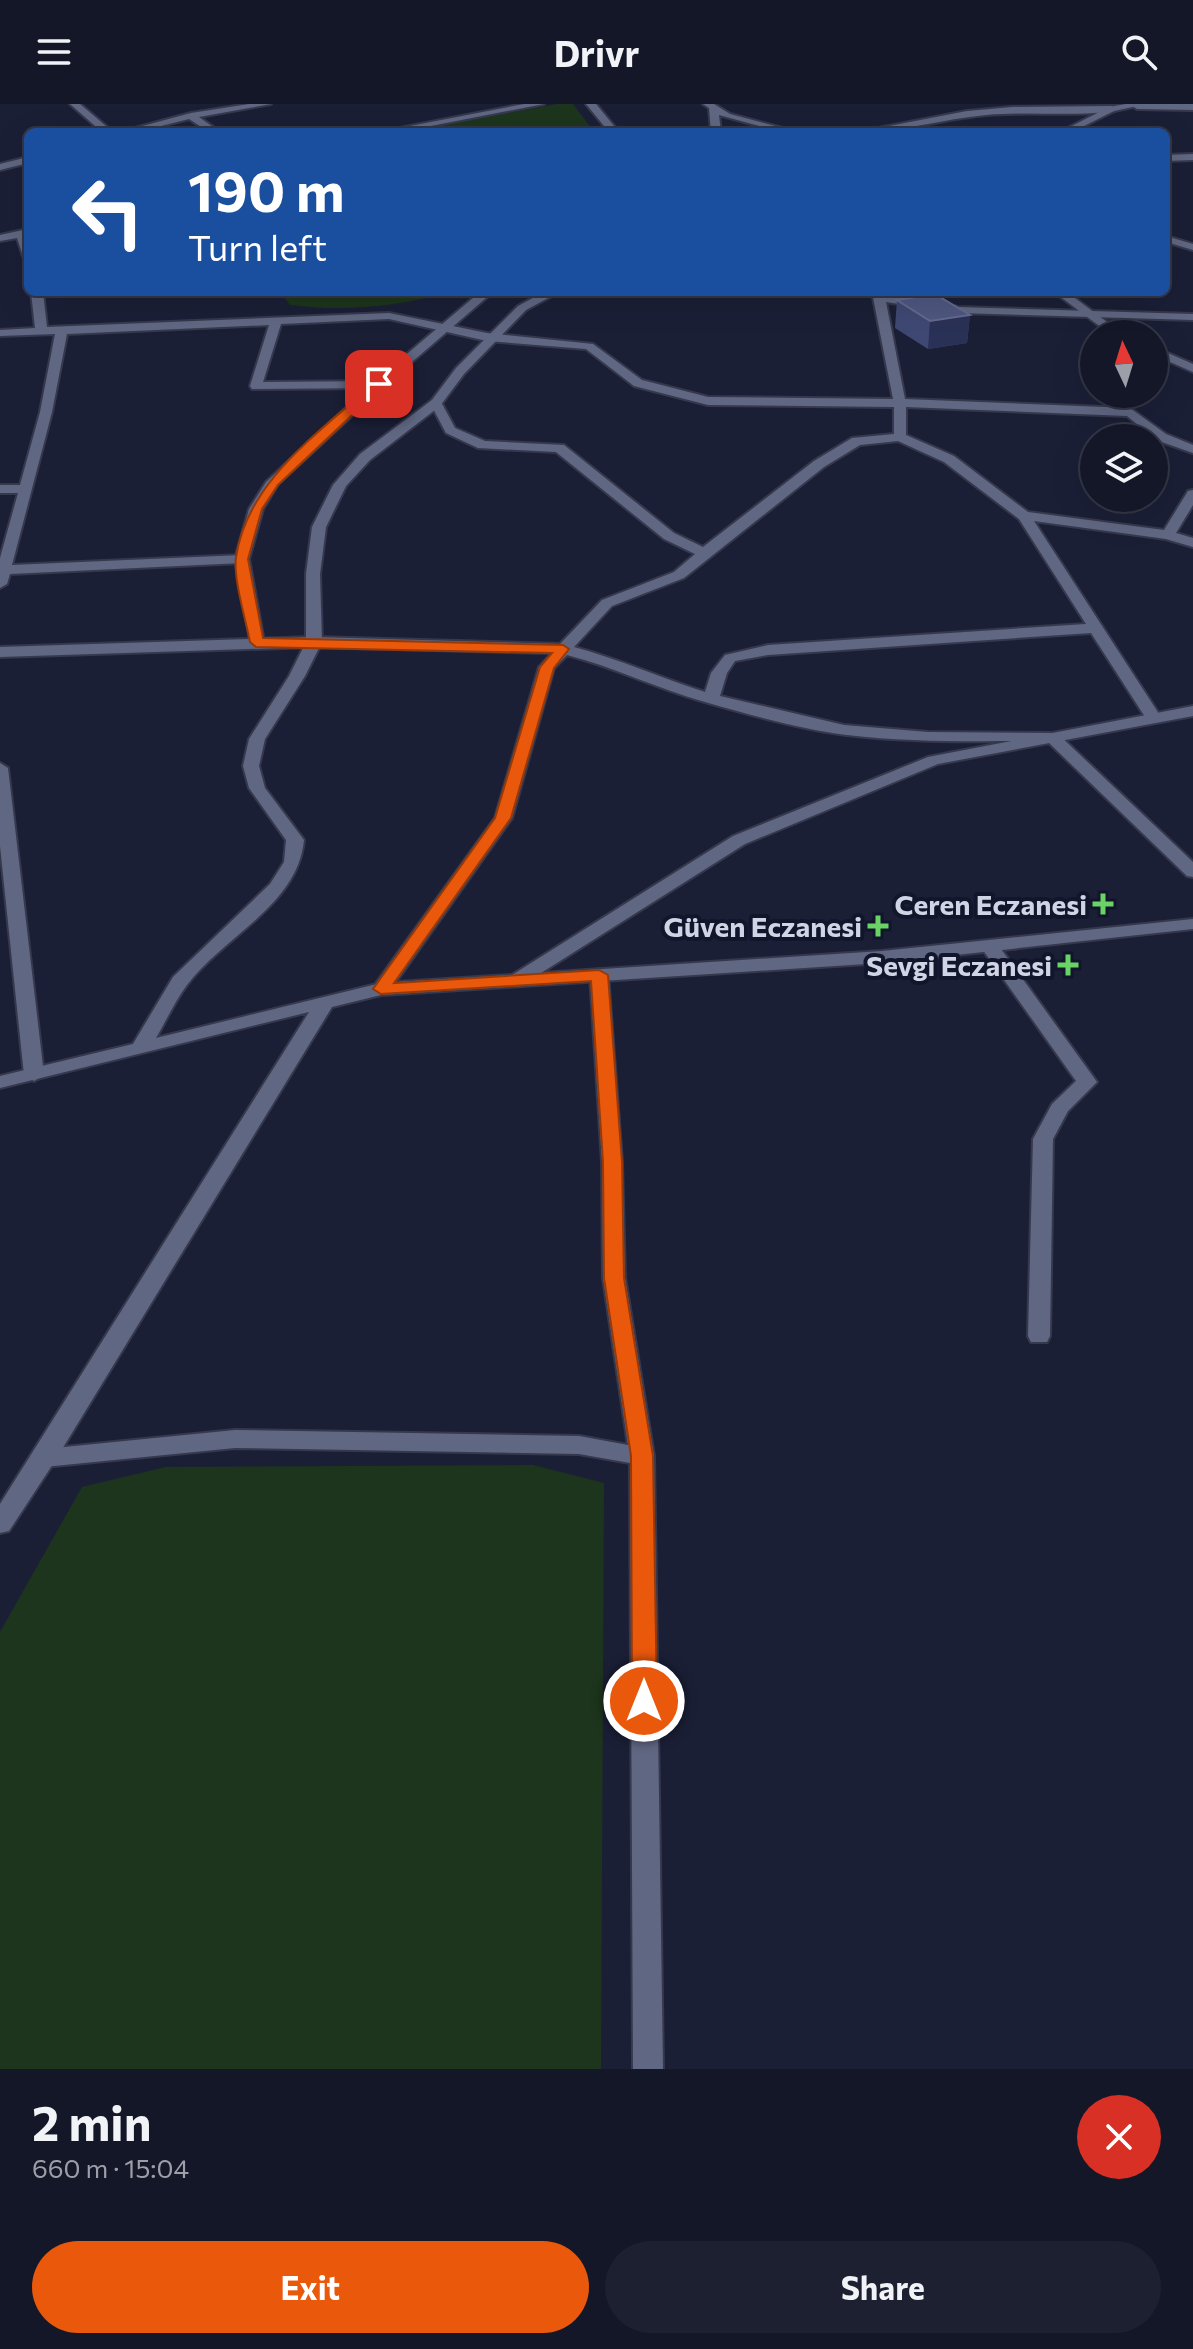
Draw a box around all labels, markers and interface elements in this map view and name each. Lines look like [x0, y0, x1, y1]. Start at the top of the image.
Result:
icon: menu [32, 30, 76, 74]
text: Drivr [554, 30, 639, 74]
icon: search [1117, 30, 1161, 74]
text: 190 m [188, 155, 345, 224]
icon: left [56, 160, 160, 264]
text: Turn left [188, 224, 327, 268]
north arrow [1080, 320, 1168, 408]
map controls [1080, 320, 1168, 512]
pin [345, 350, 413, 418]
icon: arrive [357, 362, 401, 406]
button: layers [1080, 424, 1168, 512]
place label: Ceren Eczanesi [894, 887, 1087, 921]
marker: Ceren Eczanesi [1094, 895, 1112, 913]
place label: Güven Eczanesi [663, 909, 862, 943]
marker: Güven Eczanesi [869, 917, 887, 935]
place label: Sevgi Eczanesi [866, 948, 1052, 982]
marker: Sevgi Eczanesi [1059, 956, 1077, 974]
position arrow [602, 1659, 686, 1743]
text: 2 min [32, 2092, 152, 2151]
button: close [1077, 2095, 1161, 2179]
text: 660 m · 15:04 [32, 2152, 189, 2183]
button: Exit [32, 2241, 589, 2333]
button: Share [605, 2241, 1161, 2333]

